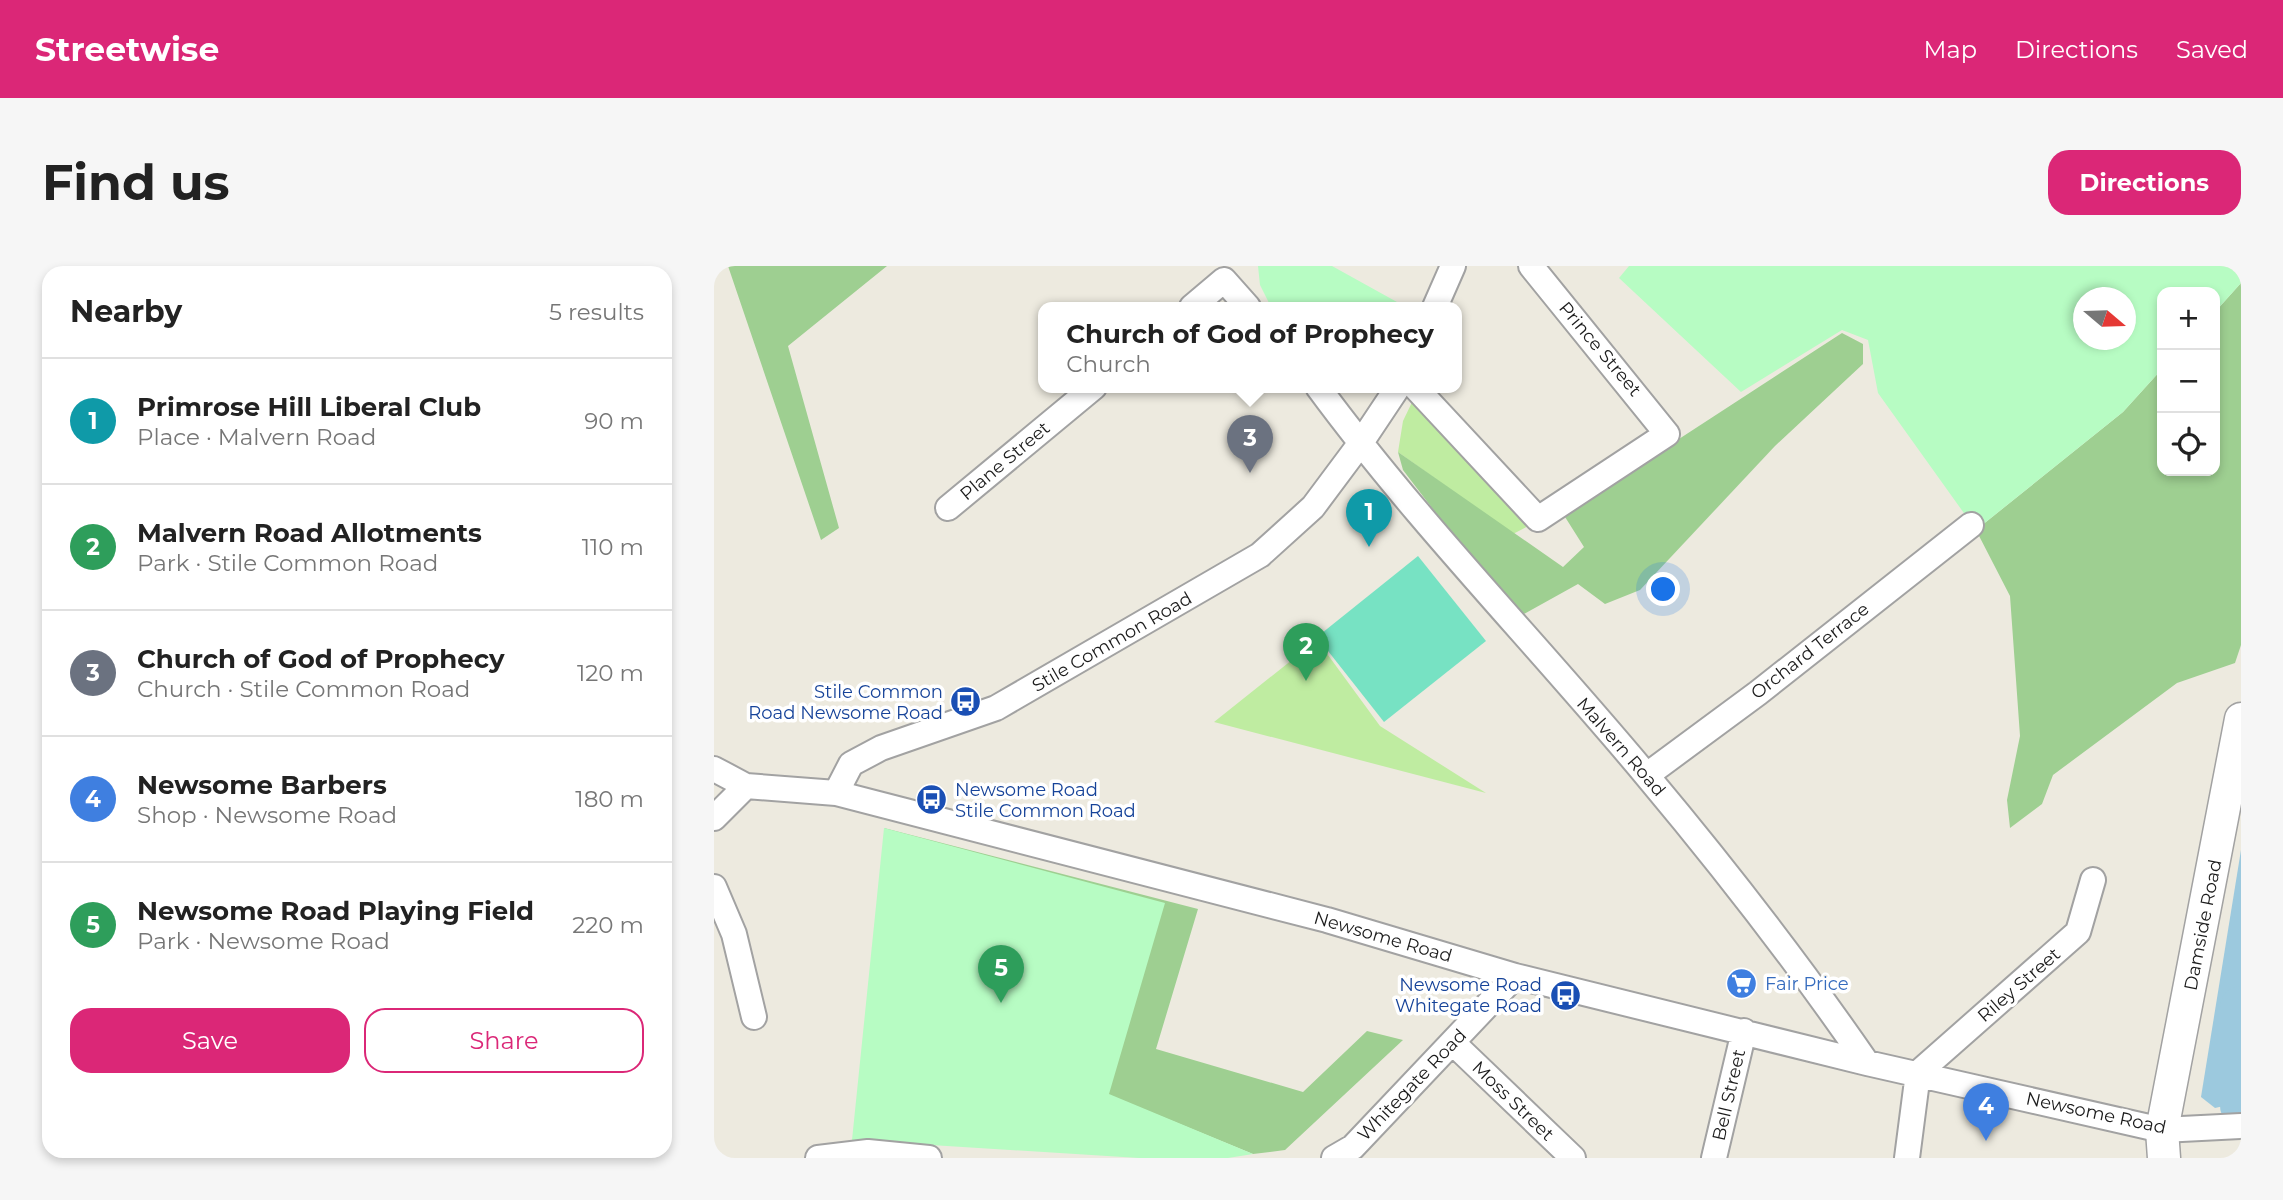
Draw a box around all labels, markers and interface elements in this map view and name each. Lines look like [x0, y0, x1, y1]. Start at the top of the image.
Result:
text: Streetwise [35, 29, 219, 69]
text: Map [1924, 35, 1977, 64]
text: Directions [2015, 35, 2138, 64]
text: Saved [2176, 35, 2248, 64]
button: Directions [2048, 150, 2241, 215]
text: Find us [42, 153, 230, 212]
north arrow [2073, 287, 2136, 350]
map controls [2157, 287, 2220, 476]
button: + [2157, 287, 2220, 350]
text: Nearby [70, 293, 182, 330]
street label: Prince Street [1554, 297, 1646, 401]
text: 5 results [549, 298, 644, 326]
popup [1038, 302, 1462, 393]
text: Church of God of Prophecy [1066, 318, 1434, 350]
text: Church [1066, 350, 1151, 378]
button: − [2157, 350, 2220, 413]
text: Primrose Hill Liberal Club [137, 391, 481, 423]
text: 1 [88, 407, 98, 435]
text: 90 m [584, 407, 644, 435]
button: locate [2157, 413, 2220, 476]
pin: 3 [1227, 415, 1273, 473]
street label: Plane Street [956, 417, 1054, 505]
text: Place · Malvern Road [137, 423, 376, 451]
pin: 1 [1346, 489, 1392, 547]
text: Malvern Road Allotments [137, 517, 482, 549]
text: 2 [86, 533, 100, 561]
text: 110 m [582, 533, 644, 561]
text: Park · Stile Common Road [137, 549, 438, 577]
your location [1646, 572, 1680, 606]
street label: Stile Common Road [1028, 587, 1196, 697]
street label: Orchard Terrace [1746, 598, 1874, 704]
pin: 2 [1283, 623, 1329, 681]
text: Church of God of Prophecy [137, 643, 505, 675]
text: 3 [86, 659, 100, 687]
text: 120 m [577, 659, 644, 687]
text: Church · Stile Common Road [137, 675, 470, 703]
place label: Stile Common Road Newsome Road [748, 681, 943, 724]
bus stop icon: Stile Common Road Newsome Road [949, 685, 983, 719]
street label: Malvern Road [1572, 693, 1670, 801]
text: Newsome Barbers [137, 769, 387, 801]
place label: Newsome Road Stile Common Road [955, 779, 1136, 822]
bus stop icon: Newsome Road Stile Common Road [915, 783, 949, 817]
text: 4 [85, 785, 101, 813]
text: 180 m [575, 785, 644, 813]
text: Shop · Newsome Road [137, 801, 397, 829]
street label: Damside Road [2180, 858, 2226, 992]
text: Newsome Road Playing Field [137, 895, 534, 927]
street label: Newsome Road [1311, 907, 1455, 967]
text: 5 [86, 911, 100, 939]
text: 220 m [572, 911, 644, 939]
text: Park · Newsome Road [137, 927, 390, 955]
street label: Riley Street [1973, 943, 2065, 1027]
pin: 5 [978, 945, 1024, 1003]
supermarket icon: Fair Price [1725, 967, 1759, 1001]
place label: Fair Price [1765, 973, 1849, 995]
place label: Newsome Road Whitegate Road [1395, 974, 1542, 1017]
bus stop icon: Newsome Road Whitegate Road [1548, 978, 1582, 1012]
button: Save [70, 1008, 350, 1073]
button: Share [364, 1008, 644, 1073]
street label: Whitegate Road [1353, 1025, 1471, 1145]
street label: Bell Street [1708, 1047, 1750, 1143]
street label: Moss Street [1468, 1057, 1558, 1145]
pin: 4 [1963, 1083, 2009, 1141]
street label: Newsome Road [2024, 1087, 2168, 1139]

